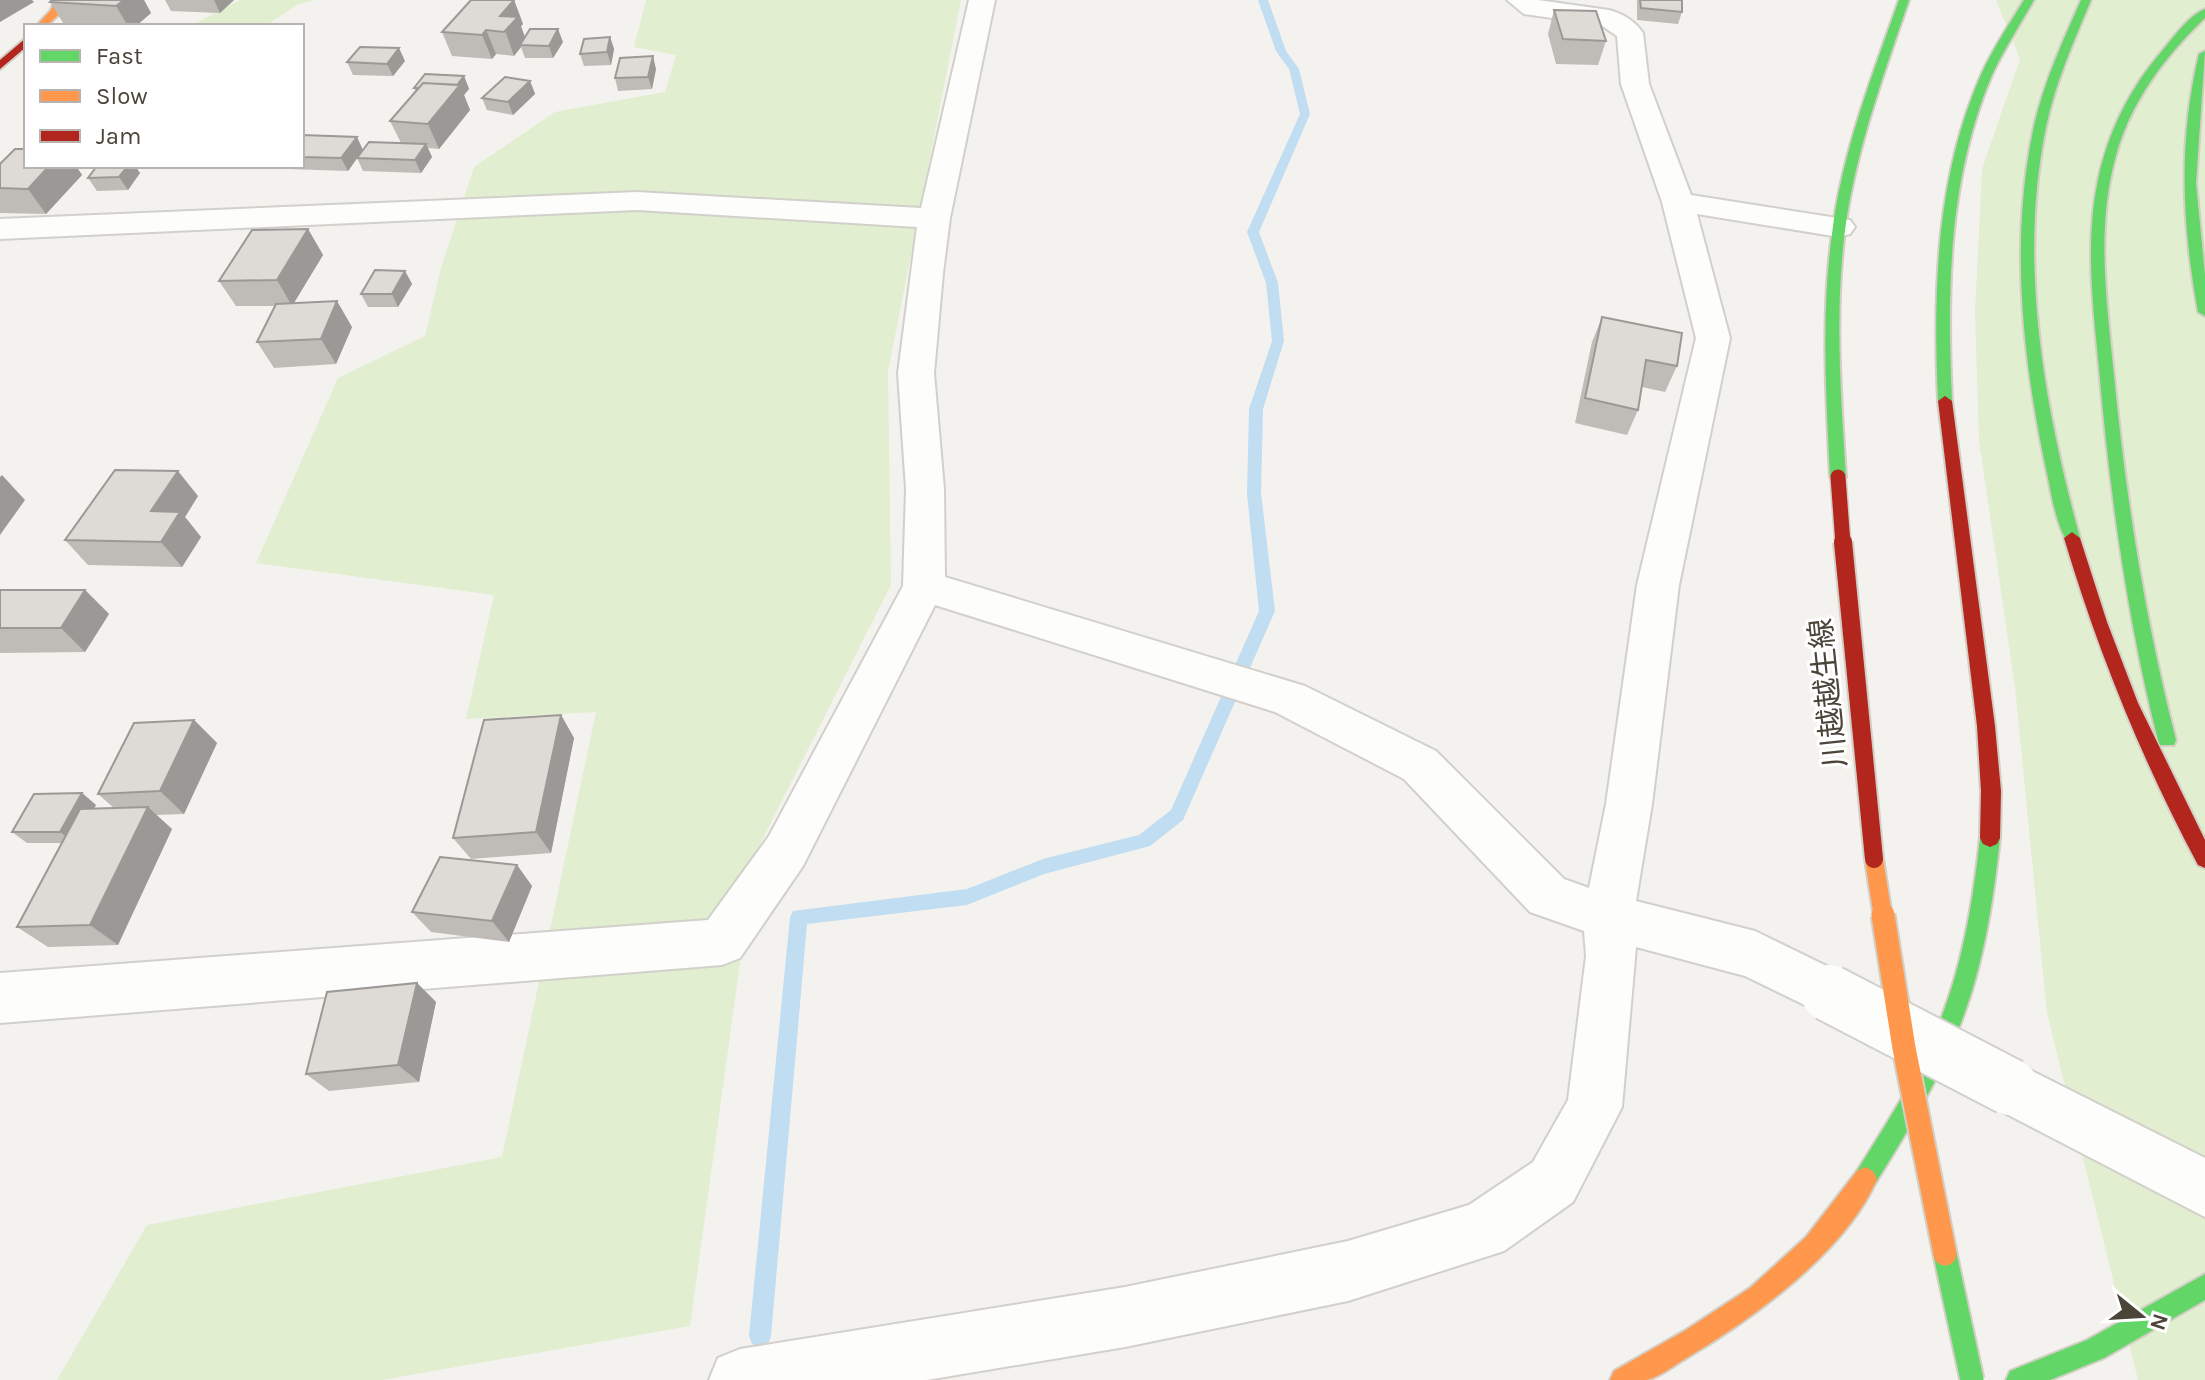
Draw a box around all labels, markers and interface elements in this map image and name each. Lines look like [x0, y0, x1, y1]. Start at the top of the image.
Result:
legend [24, 24, 304, 168]
text: Fast [96, 42, 143, 70]
text: Slow [96, 82, 148, 110]
text: Jam [96, 122, 141, 150]
street label: 川越越生線 [1802, 617, 1854, 769]
north arrow [2101, 1276, 2181, 1356]
text: N [2144, 1310, 2174, 1333]

